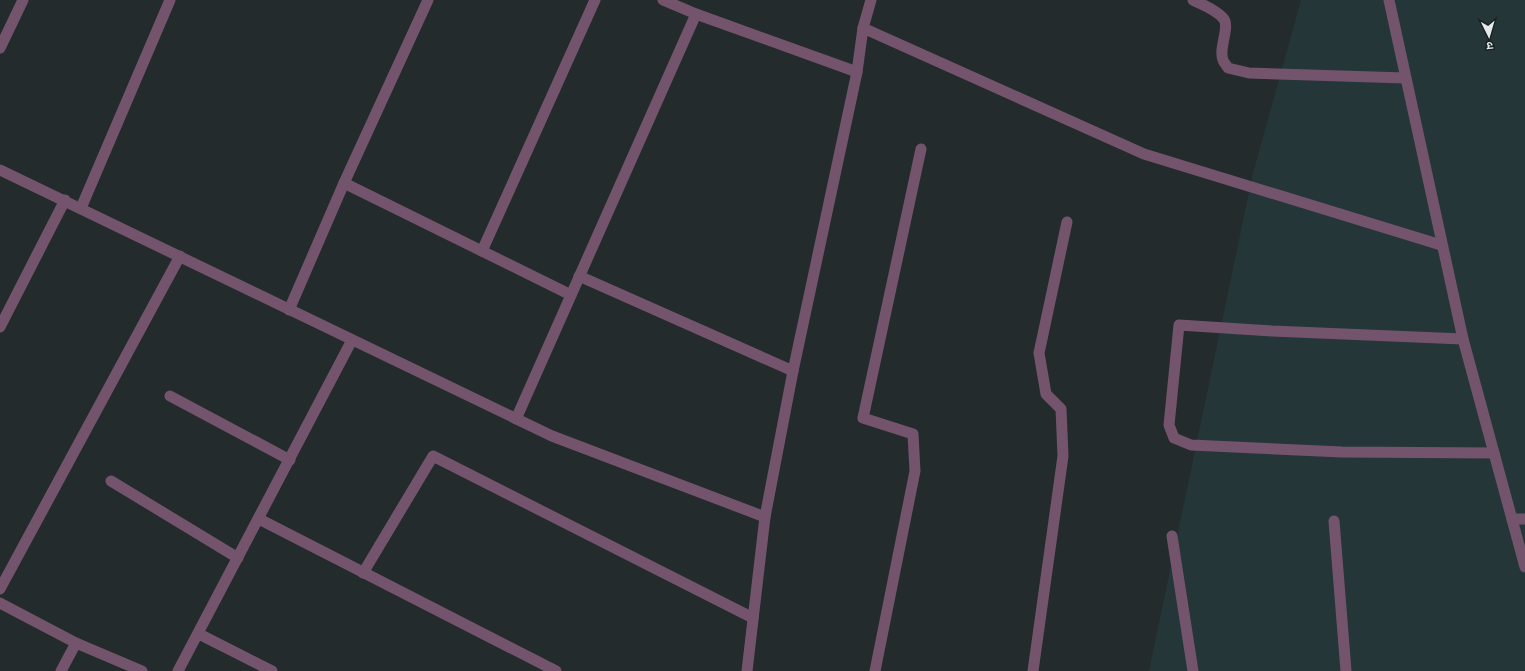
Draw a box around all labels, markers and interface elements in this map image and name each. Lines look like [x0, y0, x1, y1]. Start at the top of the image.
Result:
north arrow [1469, 16, 1509, 56]
text: उ [1485, 39, 1494, 54]

